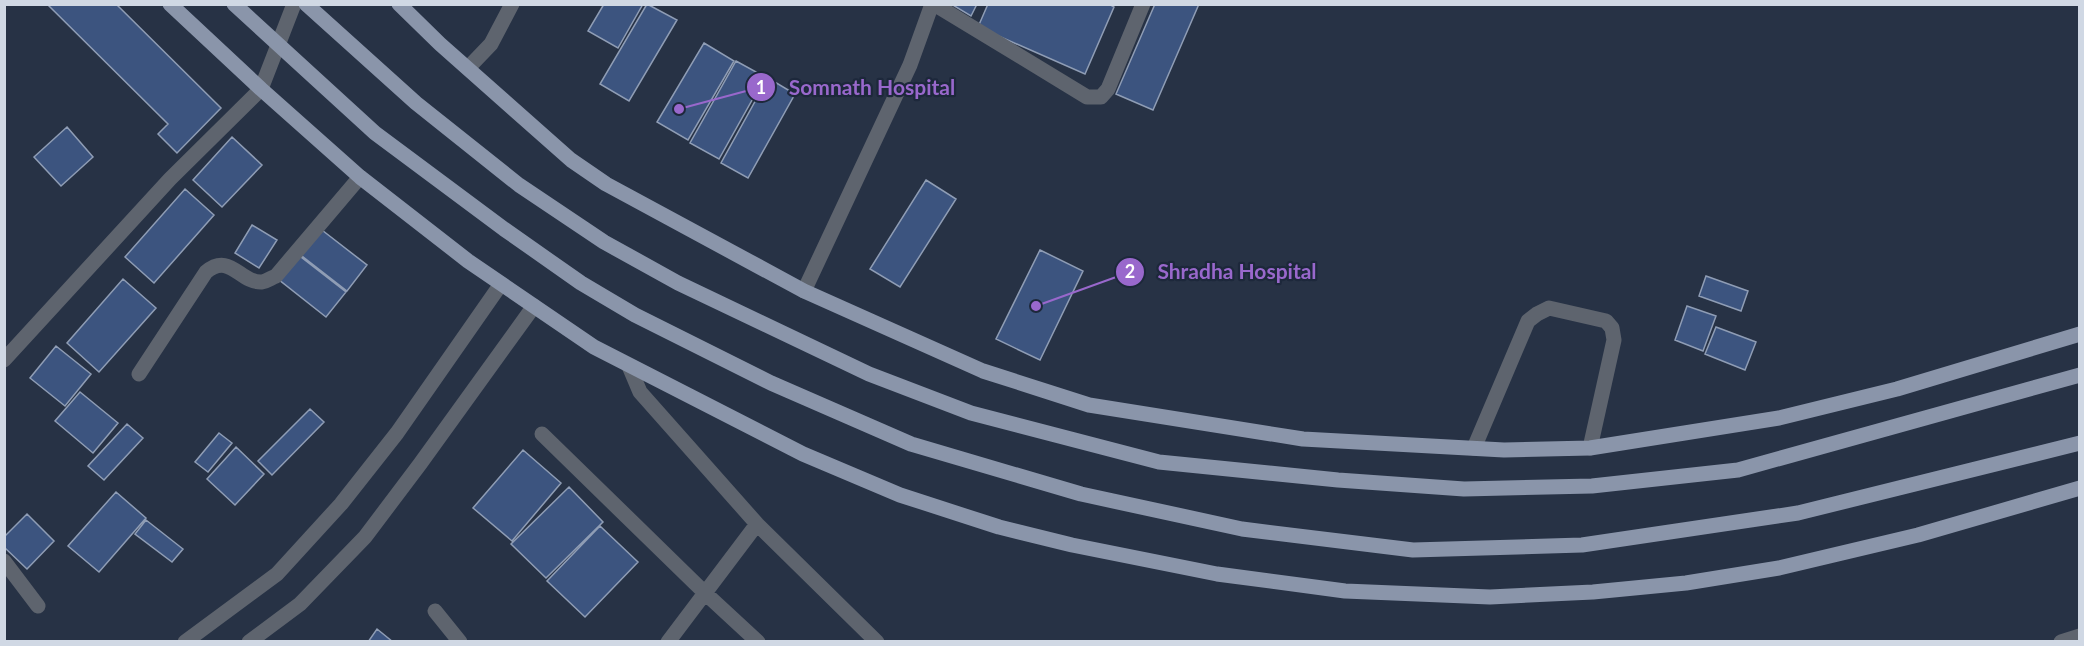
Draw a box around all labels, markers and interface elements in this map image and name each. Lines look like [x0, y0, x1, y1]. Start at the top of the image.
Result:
callout: Somnath Hospital [746, 68, 967, 107]
text: Somnath Hospital [789, 74, 955, 99]
text: 1 [756, 76, 766, 98]
callout: Shradha Hospital [1115, 252, 1328, 291]
text: Shradha Hospital [1157, 258, 1317, 283]
text: 2 [1125, 260, 1135, 282]

